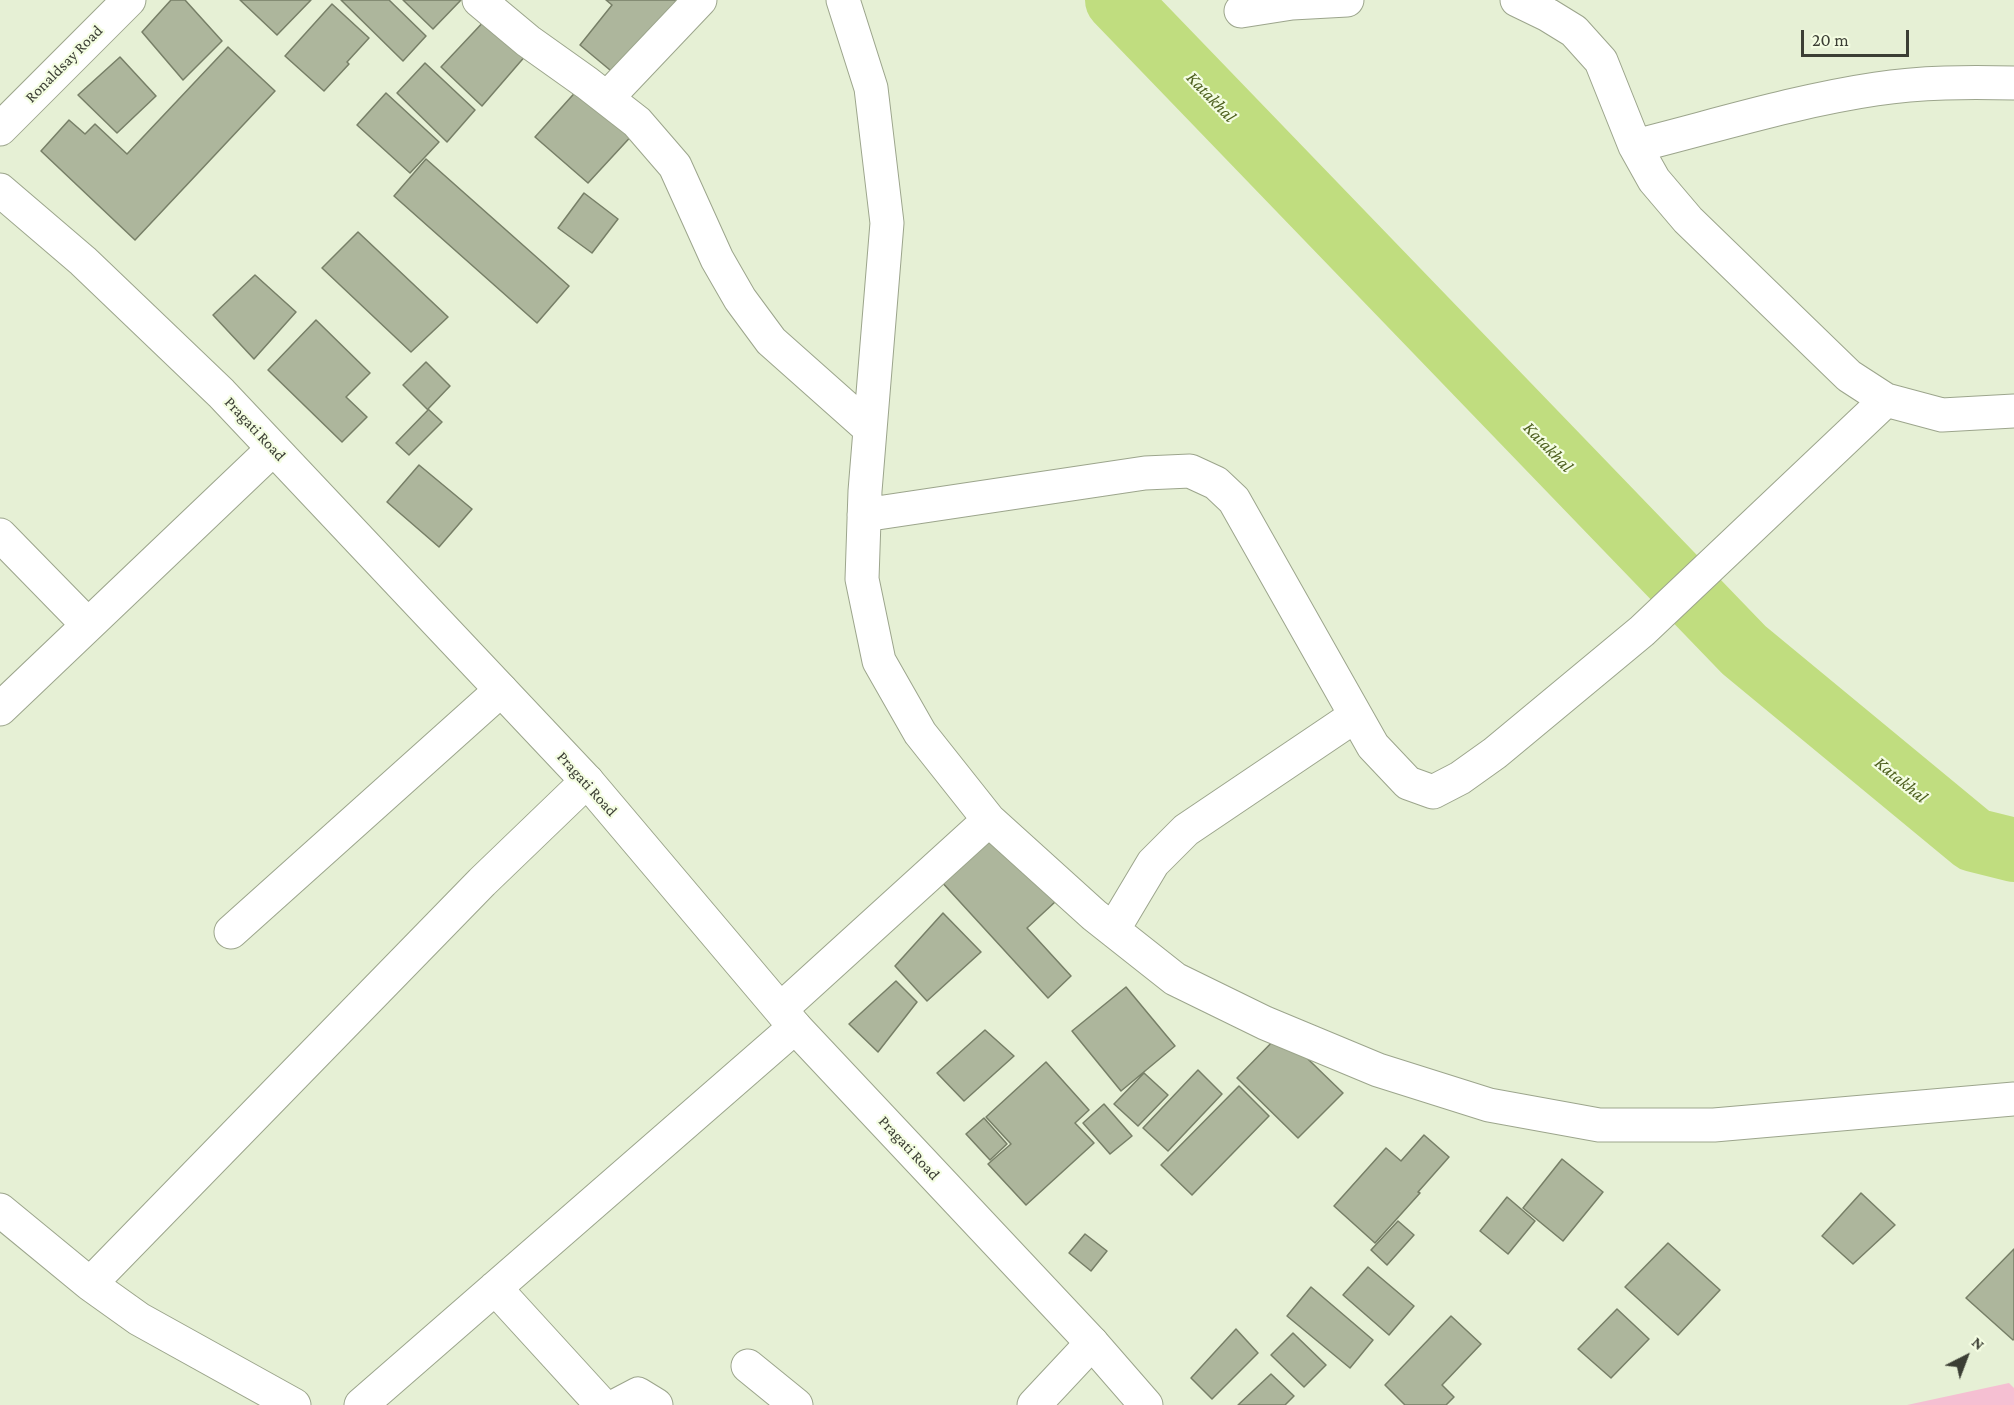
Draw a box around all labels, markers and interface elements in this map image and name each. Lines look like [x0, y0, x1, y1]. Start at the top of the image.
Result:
scale bar [1804, 18, 1912, 56]
street label: Ronaldsay Road [21, 21, 107, 107]
text: 20 m [1812, 30, 1849, 50]
water label: Katakhal [1182, 67, 1240, 127]
street label: Pragati Road [220, 393, 290, 465]
water label: Katakhal [1519, 417, 1577, 477]
street label: Pragati Road [553, 748, 621, 820]
water label: Katakhal [1870, 752, 1932, 808]
street label: Pragati Road [874, 1112, 944, 1184]
north arrow [1936, 1327, 1996, 1387]
text: N [1969, 1333, 1988, 1353]

